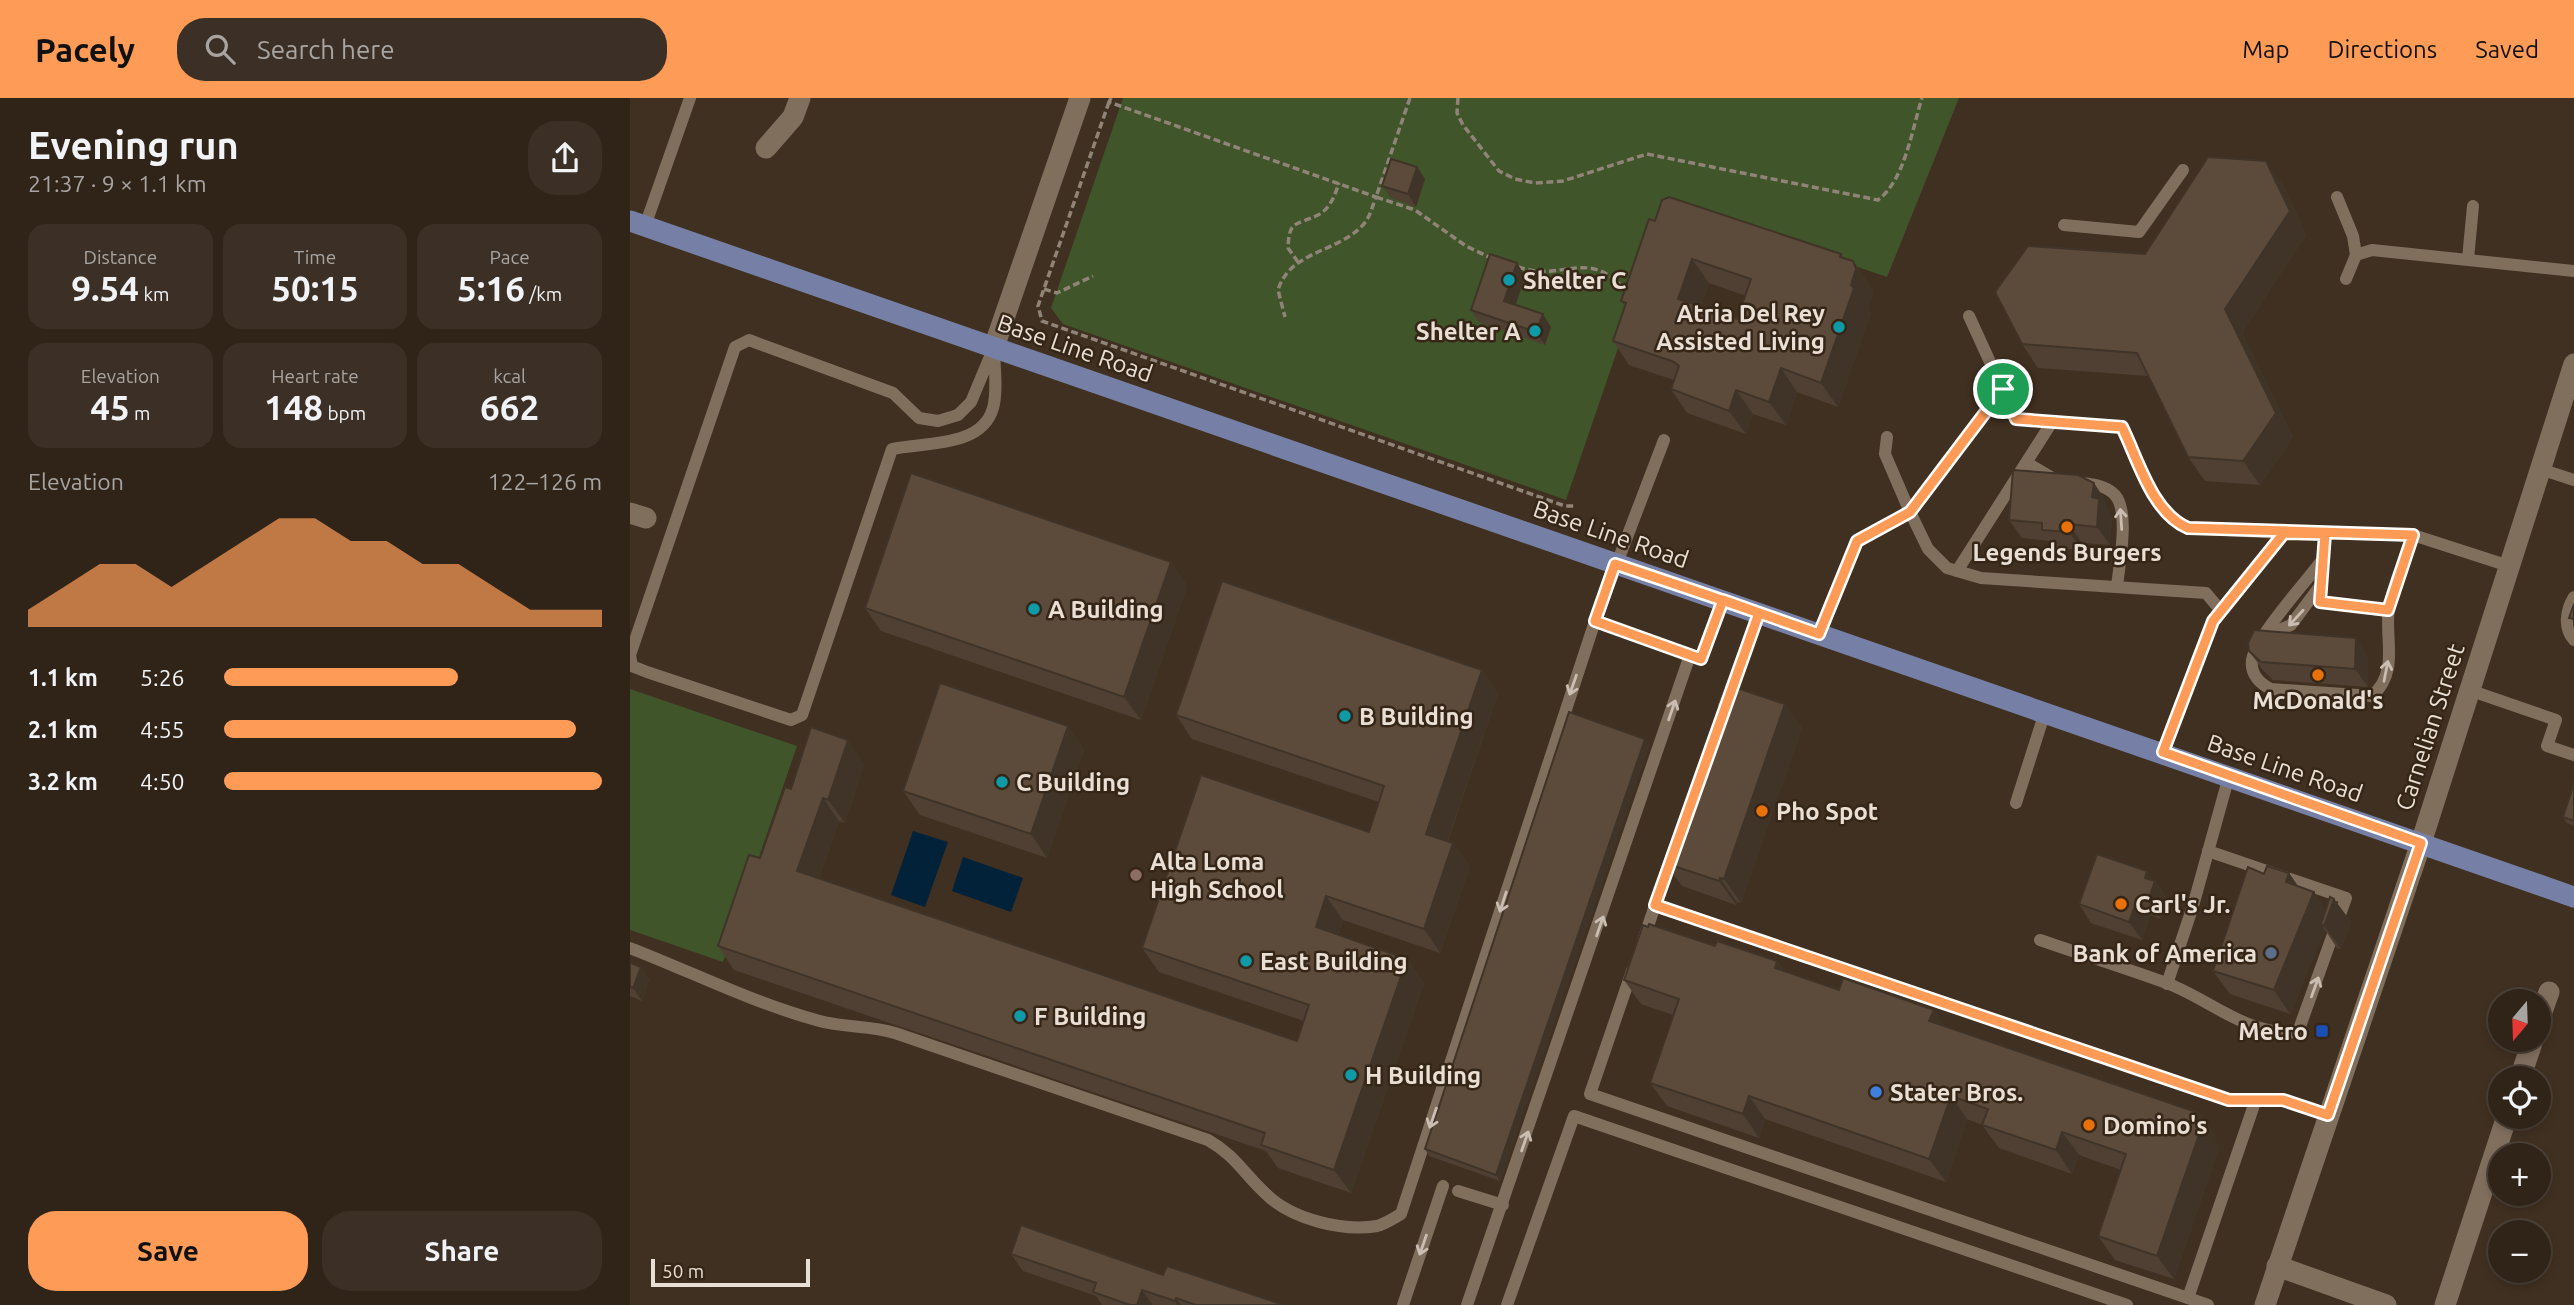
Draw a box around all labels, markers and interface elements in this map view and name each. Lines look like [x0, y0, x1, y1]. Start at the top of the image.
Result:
search box [177, 18, 667, 81]
icon: search [201, 30, 239, 68]
text: Pacely [35, 31, 135, 68]
text: Search here [257, 35, 395, 64]
text: Map [2242, 36, 2289, 63]
text: Directions [2327, 36, 2437, 63]
text: Saved [2475, 36, 2539, 63]
button: share [528, 121, 602, 195]
text: Evening run [28, 124, 239, 166]
text: 21:37 · 9 × 1.1 km [28, 171, 207, 196]
text: Distance [84, 246, 157, 268]
text: Time [294, 246, 336, 268]
text: Pace [490, 246, 530, 268]
place label: Shelter C [1523, 267, 1626, 294]
text: 9.54 [71, 268, 139, 308]
text: 50:15 [271, 268, 359, 308]
text: 5:16 [457, 268, 525, 308]
marker: Shelter C [1501, 272, 1517, 288]
text: km [139, 283, 169, 305]
text: /km [525, 283, 562, 305]
place label: Atria Del Rey Assisted Living [1656, 300, 1825, 355]
street label: Base Line Road [994, 309, 1156, 387]
place label: Shelter A [1416, 318, 1521, 345]
marker: Atria Del Rey Assisted Living [1831, 319, 1847, 335]
marker: Shelter A [1527, 323, 1543, 339]
pin [1973, 359, 2033, 419]
text: Elevation [81, 365, 160, 387]
text: Heart rate [271, 365, 359, 387]
text: kcal [493, 365, 526, 387]
icon: arrive [1984, 370, 2022, 408]
text: 45 [90, 387, 130, 427]
text: 148 [264, 387, 323, 427]
text: 662 [480, 387, 539, 427]
text: m [130, 402, 150, 424]
text: bpm [323, 402, 366, 424]
text: Elevation [28, 469, 124, 494]
text: 122–126 m [488, 469, 602, 494]
street label: Base Line Road [1530, 495, 1692, 573]
one-way arrow [2114, 508, 2127, 531]
marker: Legends Burgers [2059, 519, 2075, 535]
place label: Legends Burgers [1972, 539, 2162, 566]
place label: A Building [1048, 596, 1164, 623]
marker: A Building [1026, 601, 1042, 617]
one-way arrow [2288, 608, 2305, 626]
street label: Carnelian Street [2390, 640, 2470, 814]
one-way arrow [2379, 660, 2393, 683]
text: 1.1 km [28, 665, 98, 690]
text: 5:26 [140, 665, 185, 690]
marker: McDonald's [2310, 667, 2326, 683]
one-way arrow [1566, 674, 1578, 696]
place label: McDonald's [2252, 687, 2384, 714]
one-way arrow [1666, 699, 1679, 721]
place label: B Building [1359, 703, 1474, 730]
marker: B Building [1337, 708, 1353, 724]
text: 2.1 km [28, 717, 98, 742]
text: 4:55 [140, 717, 185, 742]
street label: Base Line Road [2204, 729, 2366, 807]
text: 3.2 km [28, 769, 98, 794]
text: 4:50 [140, 769, 185, 794]
place label: C Building [1016, 769, 1130, 796]
marker: C Building [994, 774, 1010, 790]
place label: Pho Spot [1776, 798, 1878, 825]
marker: Pho Spot [1754, 803, 1770, 819]
place label: Alta Loma High School [1150, 848, 1284, 903]
marker: Alta Loma High School [1128, 867, 1144, 883]
one-way arrow [1495, 890, 1508, 912]
place label: Carl's Jr. [2135, 891, 2231, 918]
marker: Carl's Jr. [2113, 896, 2129, 912]
one-way arrow [1594, 915, 1607, 937]
place label: Bank of America [2073, 940, 2257, 967]
marker: Bank of America [2263, 945, 2279, 961]
place label: East Building [1260, 948, 1408, 975]
marker: East Building [1238, 953, 1254, 969]
one-way arrow [2309, 977, 2322, 999]
north arrow [2488, 989, 2552, 1052]
map controls [2488, 989, 2551, 1283]
place label: F Building [1034, 1003, 1146, 1030]
marker: F Building [1012, 1008, 1028, 1024]
place label: Metro [2238, 1018, 2308, 1045]
marker: Metro [2314, 1023, 2330, 1039]
place label: H Building [1365, 1062, 1481, 1089]
button: locate [2488, 1066, 2551, 1129]
marker: H Building [1343, 1067, 1359, 1083]
place label: Stater Bros. [1890, 1079, 2023, 1106]
marker: Stater Bros. [1868, 1084, 1884, 1100]
one-way arrow [1426, 1107, 1438, 1129]
place label: Domino's [2103, 1112, 2208, 1139]
marker: Domino's [2081, 1117, 2097, 1133]
one-way arrow [1520, 1130, 1532, 1152]
button: + [2488, 1143, 2551, 1206]
button: Save [28, 1211, 308, 1291]
button: Share [322, 1211, 602, 1291]
button: − [2488, 1220, 2551, 1283]
one-way arrow [1416, 1234, 1428, 1256]
scale bar [651, 1256, 810, 1288]
text: 50 m [662, 1260, 704, 1282]

